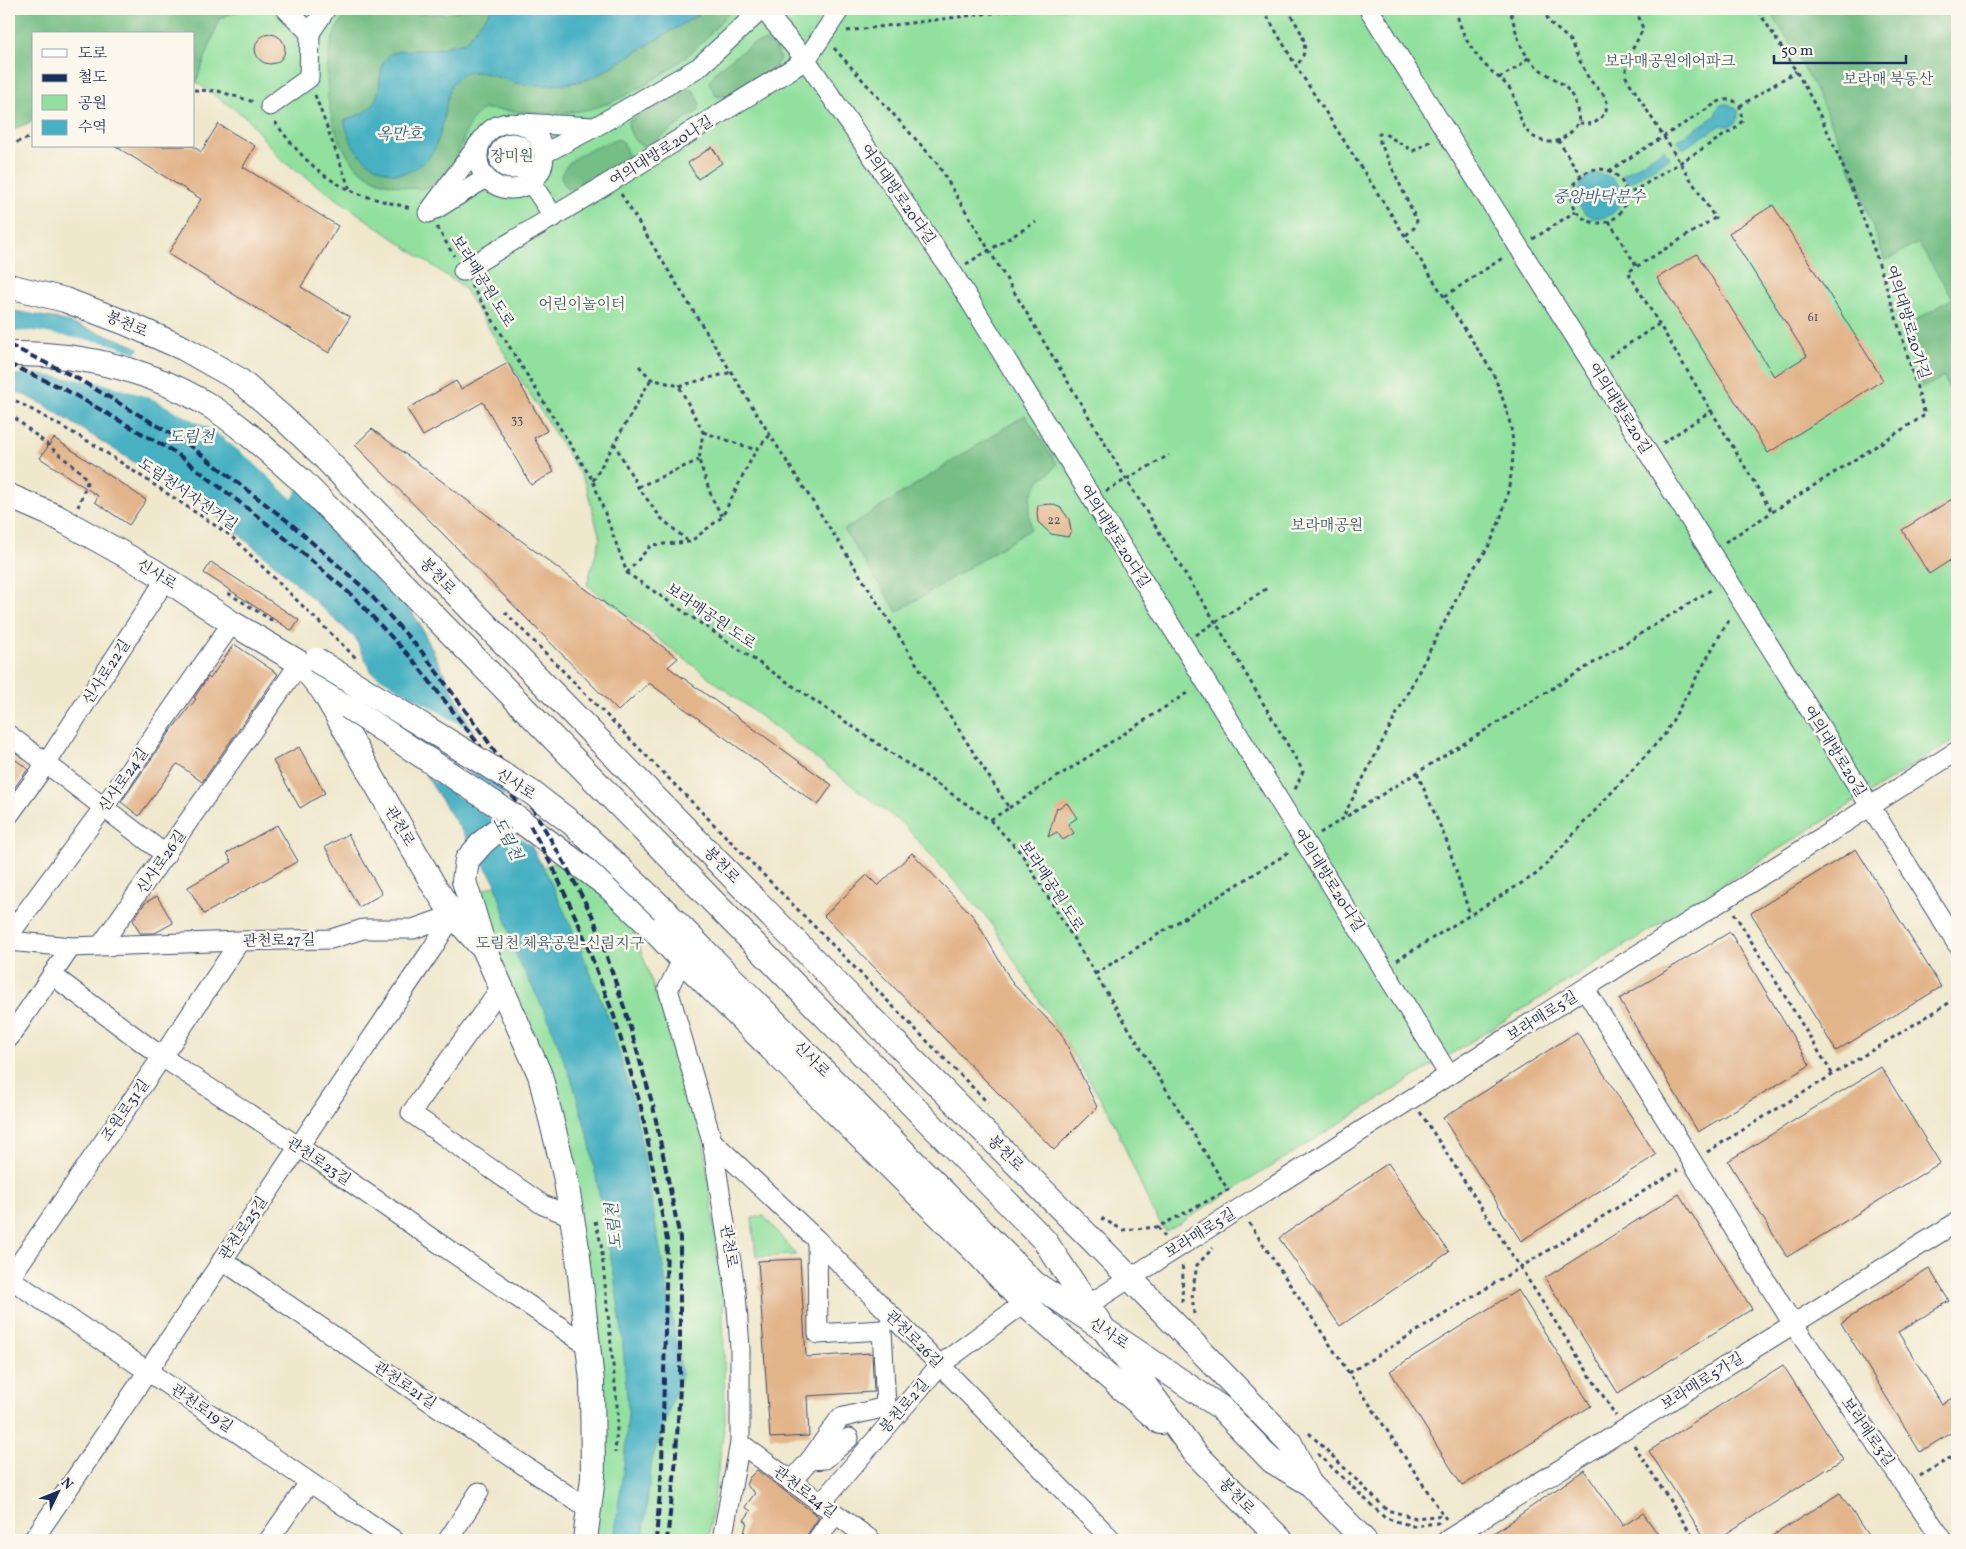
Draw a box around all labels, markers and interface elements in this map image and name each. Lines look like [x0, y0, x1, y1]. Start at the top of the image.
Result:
legend [32, 32, 195, 148]
scale bar [1774, 32, 1906, 64]
text: 50 m [1781, 41, 1813, 62]
text: 도로 [78, 44, 107, 65]
park label: 보라매공원에어파크 [1605, 52, 1736, 73]
text: 철도 [78, 68, 107, 89]
park label: 보라매 북동산 [1843, 70, 1933, 91]
text: 공원 [78, 94, 107, 115]
street label: 여의대방로20나길 [606, 112, 718, 193]
text: 수역 [78, 118, 107, 139]
water label: 옥만호 [376, 124, 424, 146]
street label: 여의대방로20다길 [854, 140, 939, 249]
park label: 장미원 [490, 147, 534, 168]
water label: 중앙바닥분수 [1553, 187, 1647, 209]
street label: 보라매공원 도로 [445, 232, 519, 332]
street label: 여의대방로20가길 [1879, 263, 1934, 382]
park label: 어린이놀이터 [539, 295, 625, 316]
street label: 봉천로 [102, 307, 151, 344]
house number: 61 [1808, 310, 1818, 326]
street label: 여의대방로20길 [1582, 359, 1655, 458]
house number: 33 [511, 413, 523, 429]
water label: 도림천 [168, 427, 216, 449]
street label: 도림천서자전거길 [133, 454, 241, 536]
street label: 여의대방로20다길 [1073, 481, 1154, 593]
house number: 22 [1048, 513, 1060, 529]
park label: 보라매공원 [1291, 516, 1363, 537]
street label: 봉천로 [414, 554, 460, 600]
street label: 신사로 [132, 555, 181, 596]
street label: 보라매공원 도로 [661, 579, 760, 655]
street label: 신사로22길 [78, 636, 136, 710]
street label: 여의대방로20길 [1797, 702, 1870, 801]
street label: 신사로24길 [94, 744, 154, 817]
street label: 신사로 [491, 765, 540, 806]
street label: 관천로 [379, 803, 419, 851]
water label: 도림천 [486, 813, 527, 866]
street label: 여의대방로20다길 [1287, 825, 1368, 937]
street label: 신사로26길 [133, 827, 192, 899]
street label: 보라매공원 도로 [1013, 837, 1088, 937]
street label: 봉천로 [698, 843, 744, 889]
street label: 관천로27길 [242, 930, 316, 953]
park label: 도림천 체육공원-신림지구 [476, 934, 645, 955]
street label: 보라매로5길 [1503, 987, 1582, 1047]
street label: 신사로 [788, 1037, 834, 1083]
street label: 조원로31길 [97, 1076, 155, 1146]
street label: 봉천로 [982, 1131, 1028, 1177]
street label: 관천로23길 [282, 1133, 354, 1191]
street label: 관천로25길 [215, 1193, 273, 1265]
water label: 도림천 [601, 1200, 628, 1250]
street label: 보라매로5길 [1161, 1204, 1240, 1264]
street label: 관천로 [714, 1223, 741, 1270]
street label: 관천로26길 [879, 1307, 946, 1374]
street label: 신사로 [1084, 1313, 1132, 1355]
street label: 보라매로5가길 [1657, 1348, 1748, 1416]
street label: 관천로21길 [369, 1357, 440, 1415]
street label: 봉천로2길 [876, 1375, 935, 1439]
street label: 관천로19길 [166, 1380, 236, 1438]
street label: 보라매로3길 [1835, 1394, 1898, 1472]
street label: 관천로24길 [768, 1462, 840, 1524]
north arrow [32, 1466, 82, 1516]
text: N [56, 1474, 77, 1494]
street label: 봉천로 [1213, 1474, 1259, 1520]

